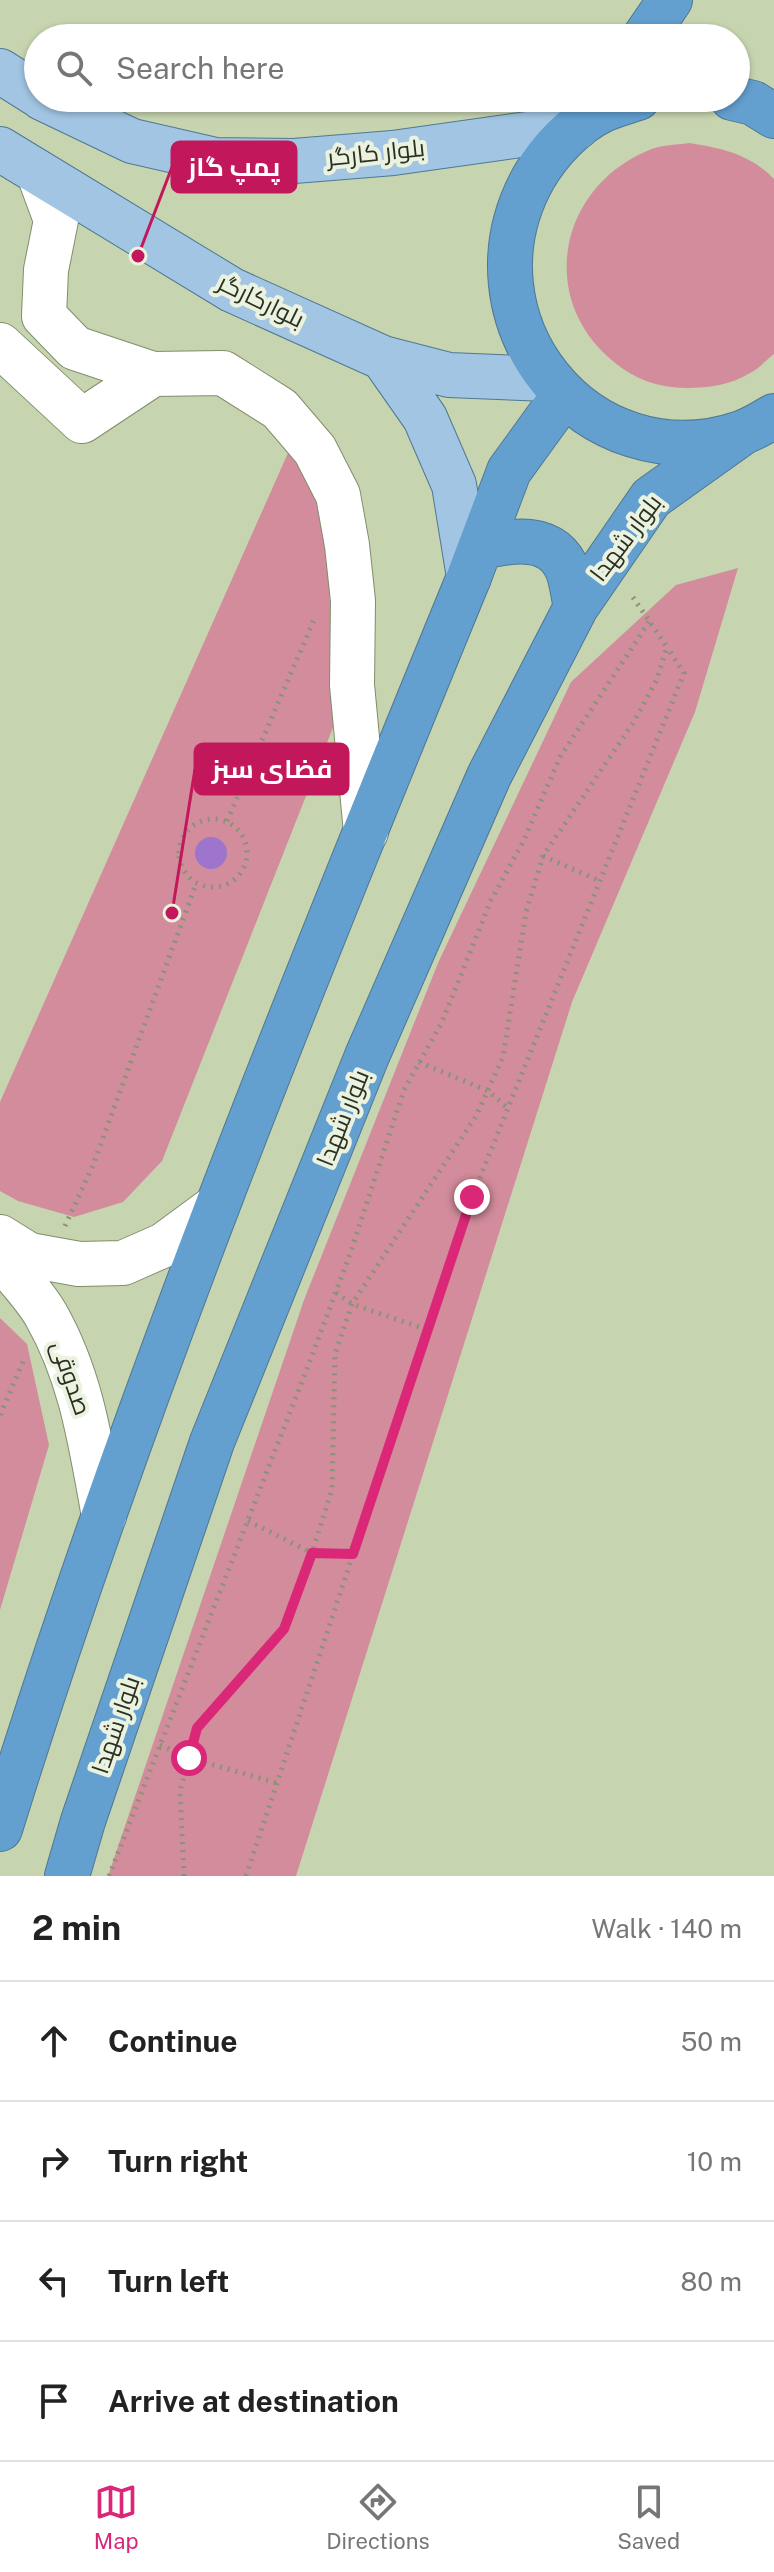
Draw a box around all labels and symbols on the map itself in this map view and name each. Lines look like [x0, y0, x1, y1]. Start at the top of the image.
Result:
street label: بلوار کارگر [324, 133, 426, 171]
callout: پمپ گاز [172, 142, 296, 192]
text: پمپ گاز [187, 151, 280, 185]
street label: بلوارکارگر [212, 266, 309, 333]
street label: بلوار شهدا [584, 489, 668, 587]
callout: فضای سبز [195, 744, 348, 794]
text: فضای سبز [211, 753, 332, 784]
street label: بلوار شهدا [310, 1065, 375, 1170]
route end [454, 1179, 490, 1215]
street label: صدوقی [45, 1337, 98, 1419]
street label: بلوار شهدا [85, 1672, 146, 1777]
route start [171, 1740, 207, 1776]

